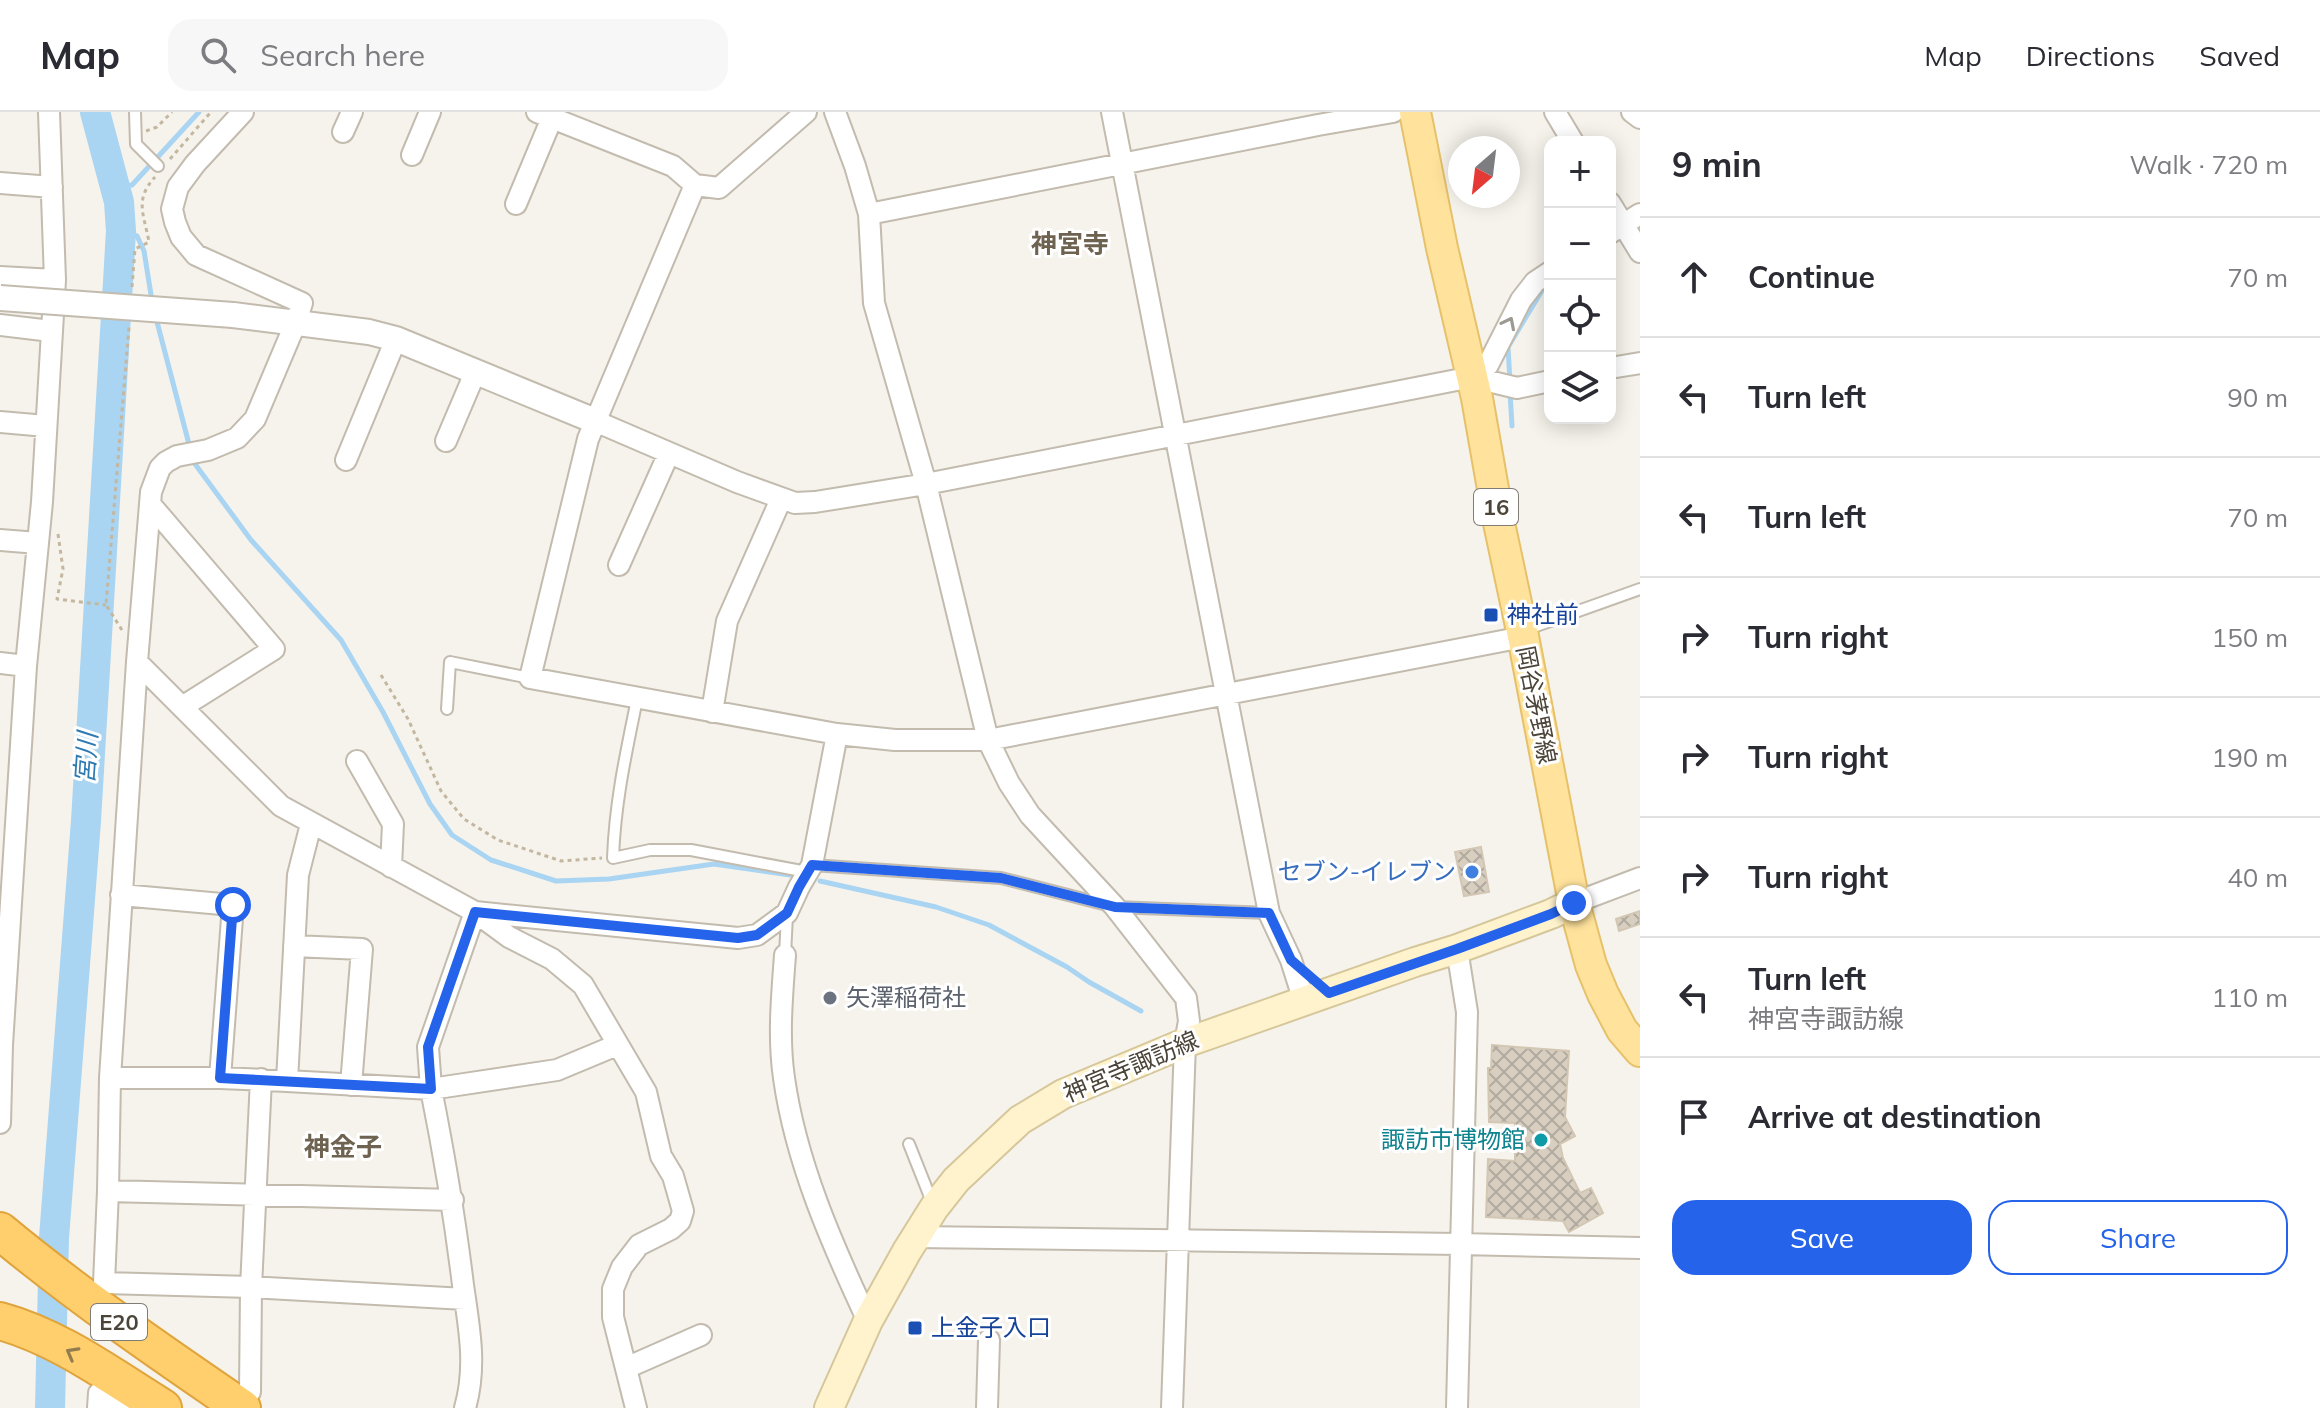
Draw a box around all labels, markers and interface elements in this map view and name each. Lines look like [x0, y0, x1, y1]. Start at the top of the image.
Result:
search box [168, 19, 728, 91]
text: Map [40, 31, 120, 79]
icon: search [196, 33, 240, 77]
text: Search here [260, 36, 425, 74]
text: Map [1924, 38, 1982, 73]
text: Directions [2026, 38, 2155, 73]
text: Saved [2199, 38, 2280, 73]
north arrow [1448, 136, 1520, 208]
map controls [1544, 136, 1616, 424]
button: + [1544, 136, 1616, 208]
text: 9 min [1672, 143, 1762, 186]
text: Walk · 720 m [2129, 148, 2288, 181]
button: − [1544, 208, 1616, 280]
district label: 神宮寺 [1031, 227, 1109, 260]
icon: ahead [1672, 255, 1716, 299]
text: Continue [1748, 258, 1875, 296]
text: 70 m [2227, 261, 2288, 294]
button: locate [1544, 280, 1616, 352]
one-way arrow [1499, 317, 1515, 332]
button: layers [1544, 352, 1616, 424]
icon: left [1672, 375, 1716, 419]
text: Turn left [1748, 378, 1866, 416]
text: 90 m [2227, 381, 2288, 414]
road number: 16 [1474, 489, 1518, 525]
icon: left [1672, 495, 1716, 539]
text: Turn left [1748, 498, 1866, 536]
text: 70 m [2227, 501, 2288, 534]
place label: 神社前 [1507, 599, 1579, 629]
marker: 神社前 [1482, 606, 1500, 624]
icon: right [1672, 615, 1716, 659]
text: Turn right [1748, 618, 1888, 656]
text: 150 m [2212, 621, 2288, 654]
street label: 岡谷茅野線 [1511, 643, 1563, 767]
water label: 宮川 [67, 728, 104, 785]
icon: right [1672, 735, 1716, 779]
text: Turn right [1748, 738, 1888, 776]
text: 190 m [2212, 741, 2288, 774]
icon: right [1672, 855, 1716, 899]
place label: セブン-イレブン [1278, 856, 1456, 886]
text: Turn right [1748, 858, 1888, 896]
text: 40 m [2227, 861, 2288, 894]
marker: セブン-イレブン [1463, 863, 1481, 881]
route end [1556, 885, 1592, 921]
route start [215, 887, 251, 923]
text: Turn left [1748, 960, 1866, 998]
icon: left [1672, 975, 1716, 1019]
text: 110 m [2212, 981, 2288, 1014]
place label: 矢澤稲荷社 [846, 982, 966, 1012]
marker: 矢澤稲荷社 [821, 989, 839, 1007]
text: 神宮寺諏訪線 [1748, 1002, 1904, 1035]
street label: 神宮寺諏訪線 [1058, 1024, 1203, 1108]
icon: arrive [1672, 1095, 1716, 1139]
text: Arrive at destination [1748, 1098, 2042, 1136]
place label: 諏訪市博物館 [1381, 1124, 1525, 1154]
district label: 神金子 [304, 1130, 382, 1163]
marker: 諏訪市博物館 [1532, 1131, 1550, 1149]
button: Save [1672, 1200, 1972, 1275]
button: Share [1988, 1200, 2288, 1275]
road number: E20 [91, 1304, 147, 1340]
place label: 上金子入口 [931, 1312, 1051, 1342]
marker: 上金子入口 [906, 1319, 924, 1337]
one-way arrow [67, 1347, 81, 1363]

